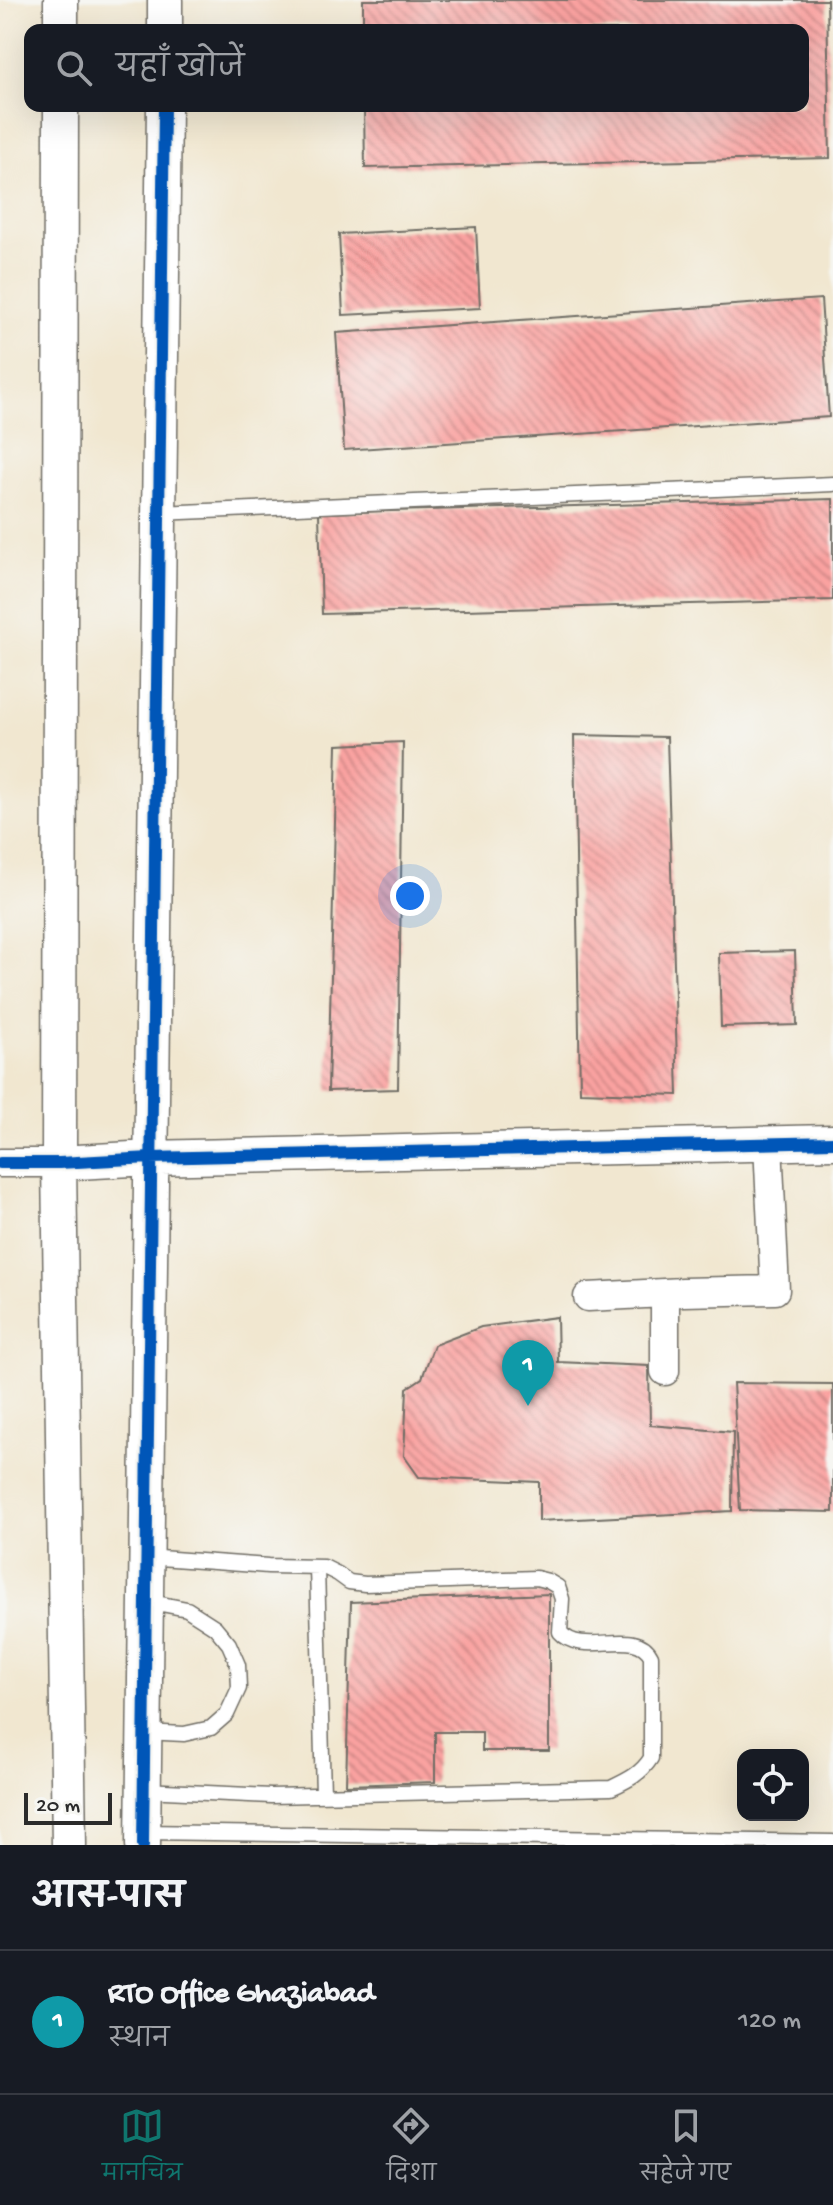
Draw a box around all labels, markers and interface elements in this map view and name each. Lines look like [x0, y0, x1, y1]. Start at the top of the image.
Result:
search box [24, 24, 809, 112]
icon: search [52, 46, 96, 90]
text: यहाँ खोजें [116, 53, 244, 88]
your location [390, 876, 430, 916]
pin: 1 [502, 1340, 554, 1406]
map controls [737, 1749, 809, 1821]
button: locate [737, 1749, 809, 1821]
scale bar [24, 1789, 112, 1825]
text: 20 m [36, 1794, 80, 1820]
text: आस-पास [32, 1880, 184, 1920]
text: RTO Office Ghaziabad [108, 1978, 374, 2013]
text: 1 [53, 2007, 63, 2038]
text: 120 m [738, 2007, 801, 2038]
text: स्थान [108, 2026, 170, 2057]
tab: मानचित्र [102, 2104, 183, 2197]
tab: दिशा [386, 2104, 436, 2197]
tab: सहेजे गए [640, 2104, 731, 2197]

